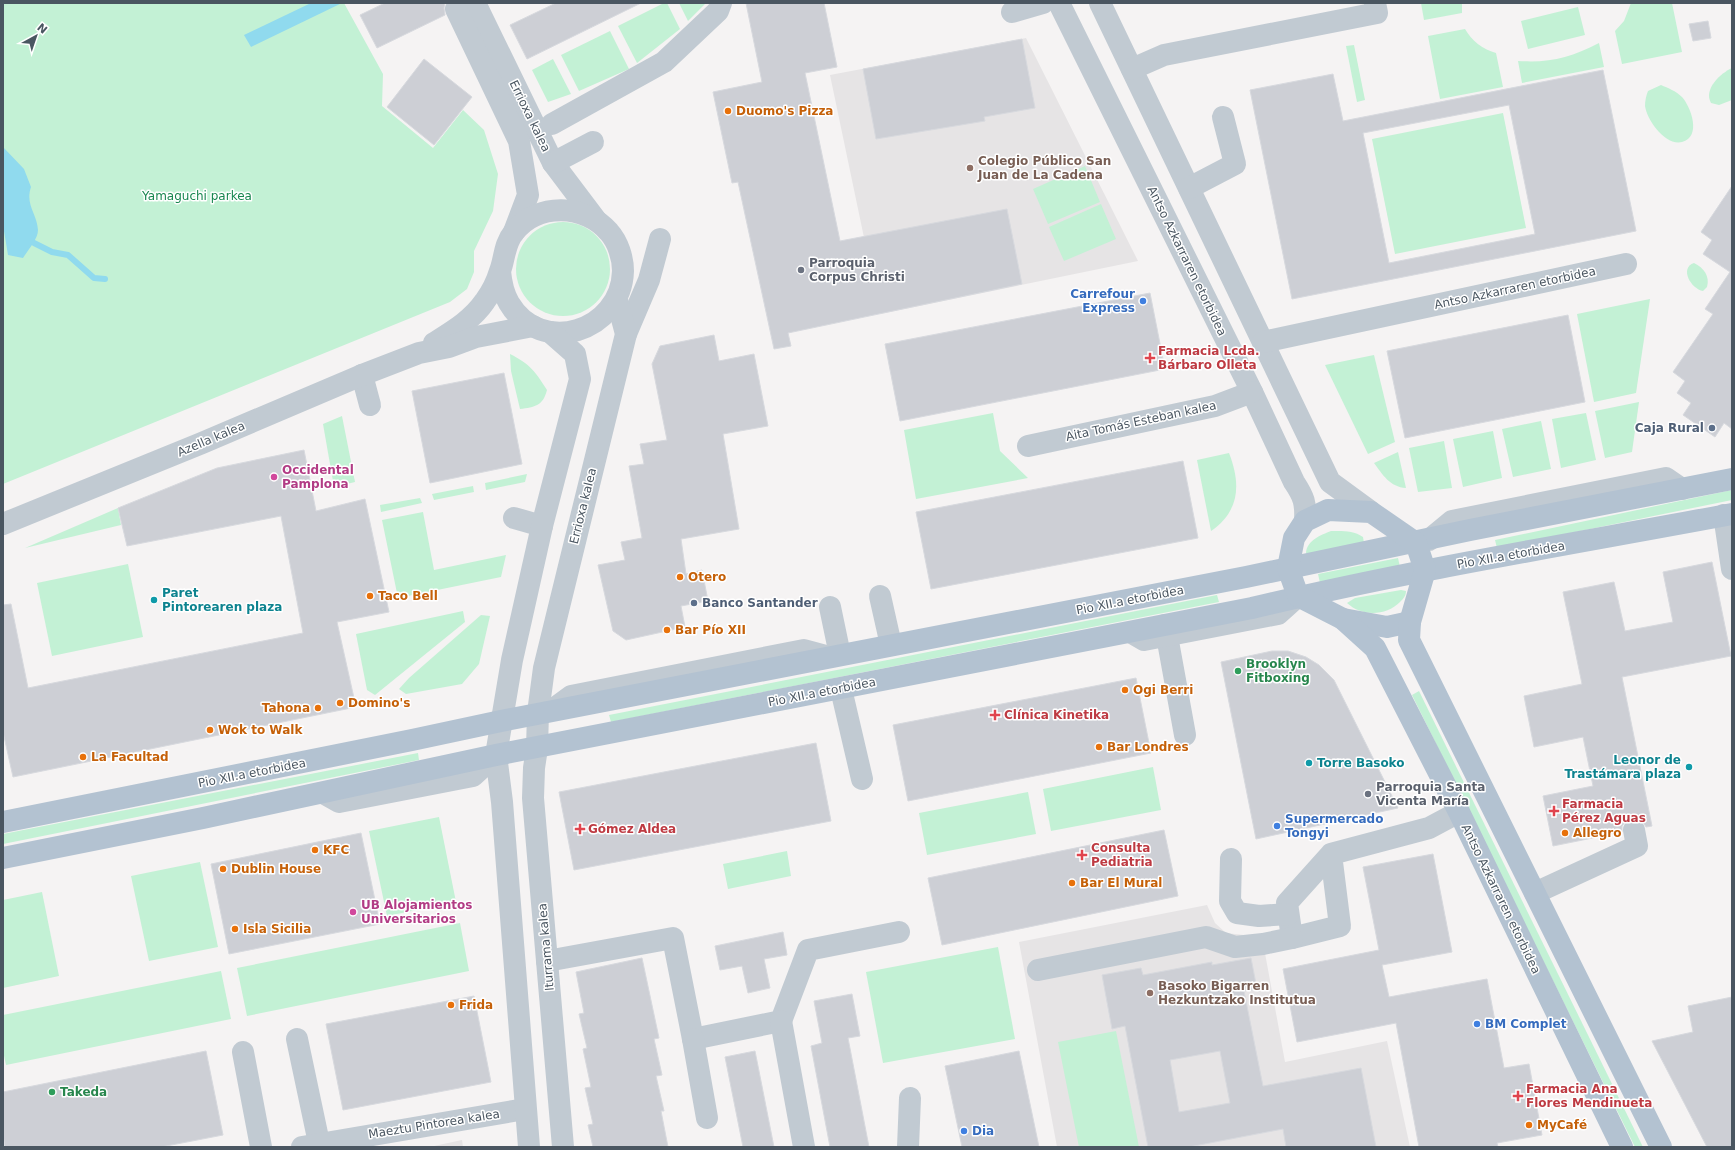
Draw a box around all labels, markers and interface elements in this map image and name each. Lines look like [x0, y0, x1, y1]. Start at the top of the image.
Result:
north arrow [16, 16, 56, 56]
text: N [34, 21, 50, 37]
street label: Errioxa kalea [507, 78, 553, 154]
place label: Duomo's Pizza [736, 104, 833, 118]
marker: Duomo's Pizza [723, 106, 733, 116]
place label: Colegio Público San Juan de La Cadena [977, 154, 1111, 182]
marker: Colegio Público San Juan de La Cadena [965, 163, 975, 173]
street label: Antso Azkarraren etorbidea [1145, 184, 1229, 338]
park label: Yamaguchi parkea [141, 189, 252, 203]
place label: Parroquia Corpus Christi [809, 256, 905, 284]
street label: Antso Azkarraren etorbidea [1433, 264, 1597, 312]
marker: Parroquia Corpus Christi [796, 265, 806, 275]
place label: Carrefour Express [1070, 287, 1135, 315]
marker: Carrefour Express [1138, 296, 1148, 306]
place label: Farmacia Lcda. Bárbaro Olleta [1158, 344, 1260, 372]
marker: Farmacia Lcda. Bárbaro Olleta [1145, 353, 1155, 363]
street label: Aita Tomás Esteban kalea [1064, 398, 1218, 444]
street label: Azella kalea [175, 419, 247, 459]
place label: Caja Rural [1635, 421, 1704, 435]
marker: Caja Rural [1707, 423, 1717, 433]
place label: Occidental Pamplona [282, 463, 354, 491]
street label: Errioxa kalea [567, 466, 599, 546]
marker: Occidental Pamplona [269, 472, 279, 482]
street label: Pio XII.a etorbidea [1456, 539, 1566, 571]
place label: Otero [688, 570, 726, 584]
marker: Otero [675, 572, 685, 582]
street label: Pio XII.a etorbidea [1075, 583, 1185, 617]
place label: Paret Pintorearen plaza [162, 586, 282, 614]
place label: Taco Bell [378, 589, 438, 603]
marker: Taco Bell [365, 591, 375, 601]
marker: Paret Pintorearen plaza [149, 595, 159, 605]
place label: Banco Santander [702, 596, 818, 610]
marker: Banco Santander [689, 598, 699, 608]
place label: Bar Pío XII [675, 623, 746, 637]
marker: Bar Pío XII [662, 625, 672, 635]
place label: Brooklyn Fitboxing [1246, 657, 1310, 685]
marker: Brooklyn Fitboxing [1233, 666, 1243, 676]
street label: Pio XII.a etorbidea [767, 675, 877, 709]
place label: Ogi Berri [1133, 683, 1193, 697]
marker: Ogi Berri [1120, 685, 1130, 695]
place label: Domino's [348, 696, 410, 710]
marker: Domino's [335, 698, 345, 708]
place label: Tahona [262, 701, 310, 715]
marker: Tahona [313, 703, 323, 713]
place label: Clínica Kinetika [1004, 708, 1109, 722]
marker: Clínica Kinetika [989, 709, 1001, 721]
place label: Wok to Walk [218, 723, 303, 737]
marker: Wok to Walk [205, 725, 215, 735]
place label: Bar Londres [1107, 740, 1189, 754]
marker: Bar Londres [1094, 742, 1104, 752]
place label: La Facultad [91, 750, 169, 764]
marker: La Facultad [78, 752, 88, 762]
place label: Leonor de Trastámara plaza [1564, 753, 1681, 781]
street label: Pio XII.a etorbidea [197, 756, 307, 790]
place label: Torre Basoko [1317, 756, 1405, 770]
marker: Torre Basoko [1304, 758, 1314, 768]
marker: Leonor de Trastámara plaza [1684, 762, 1694, 772]
place label: Parroquia Santa Vicenta María [1376, 780, 1485, 808]
marker: Parroquia Santa Vicenta María [1363, 789, 1373, 799]
place label: Farmacia Pérez Aguas [1562, 797, 1646, 825]
marker: Farmacia Pérez Aguas [1549, 806, 1559, 816]
place label: Supermercado Tongyi [1285, 812, 1383, 840]
marker: Supermercado Tongyi [1272, 821, 1282, 831]
place label: Gómez Aldea [588, 822, 676, 836]
street label: Antso Azkarraren etorbidea [1459, 822, 1543, 976]
marker: Gómez Aldea [575, 824, 585, 834]
place label: Allegro [1573, 826, 1621, 840]
marker: Allegro [1560, 828, 1570, 838]
place label: Consulta Pediatria [1091, 841, 1153, 869]
place label: KFC [323, 843, 349, 857]
marker: KFC [310, 845, 320, 855]
marker: Consulta Pediatria [1076, 849, 1088, 861]
place label: Dublin House [231, 862, 321, 876]
marker: Dublin House [218, 864, 228, 874]
place label: Bar El Mural [1080, 876, 1162, 890]
marker: Bar El Mural [1067, 878, 1077, 888]
place label: UB Alojamientos Universitarios [361, 898, 472, 926]
street label: Iturrama kalea [535, 903, 557, 991]
marker: UB Alojamientos Universitarios [348, 907, 358, 917]
place label: Isla Sicilia [243, 922, 311, 936]
marker: Isla Sicilia [230, 924, 240, 934]
place label: Basoko Bigarren Hezkuntzako Institutua [1158, 979, 1316, 1007]
marker: Basoko Bigarren Hezkuntzako Institutua [1145, 988, 1155, 998]
place label: Frida [459, 998, 493, 1012]
marker: Frida [446, 1000, 456, 1010]
place label: BM Complet [1485, 1017, 1567, 1031]
marker: BM Complet [1472, 1019, 1482, 1029]
place label: Farmacia Ana Flores Mendinueta [1526, 1082, 1652, 1110]
place label: Takeda [60, 1085, 107, 1099]
marker: Takeda [47, 1087, 57, 1097]
marker: Farmacia Ana Flores Mendinueta [1513, 1091, 1523, 1101]
street label: Maeztu Pintorea kalea [367, 1107, 501, 1141]
place label: MyCafé [1537, 1118, 1587, 1132]
marker: MyCafé [1524, 1120, 1534, 1130]
place label: Dia [972, 1124, 994, 1138]
marker: Dia [959, 1126, 969, 1136]

